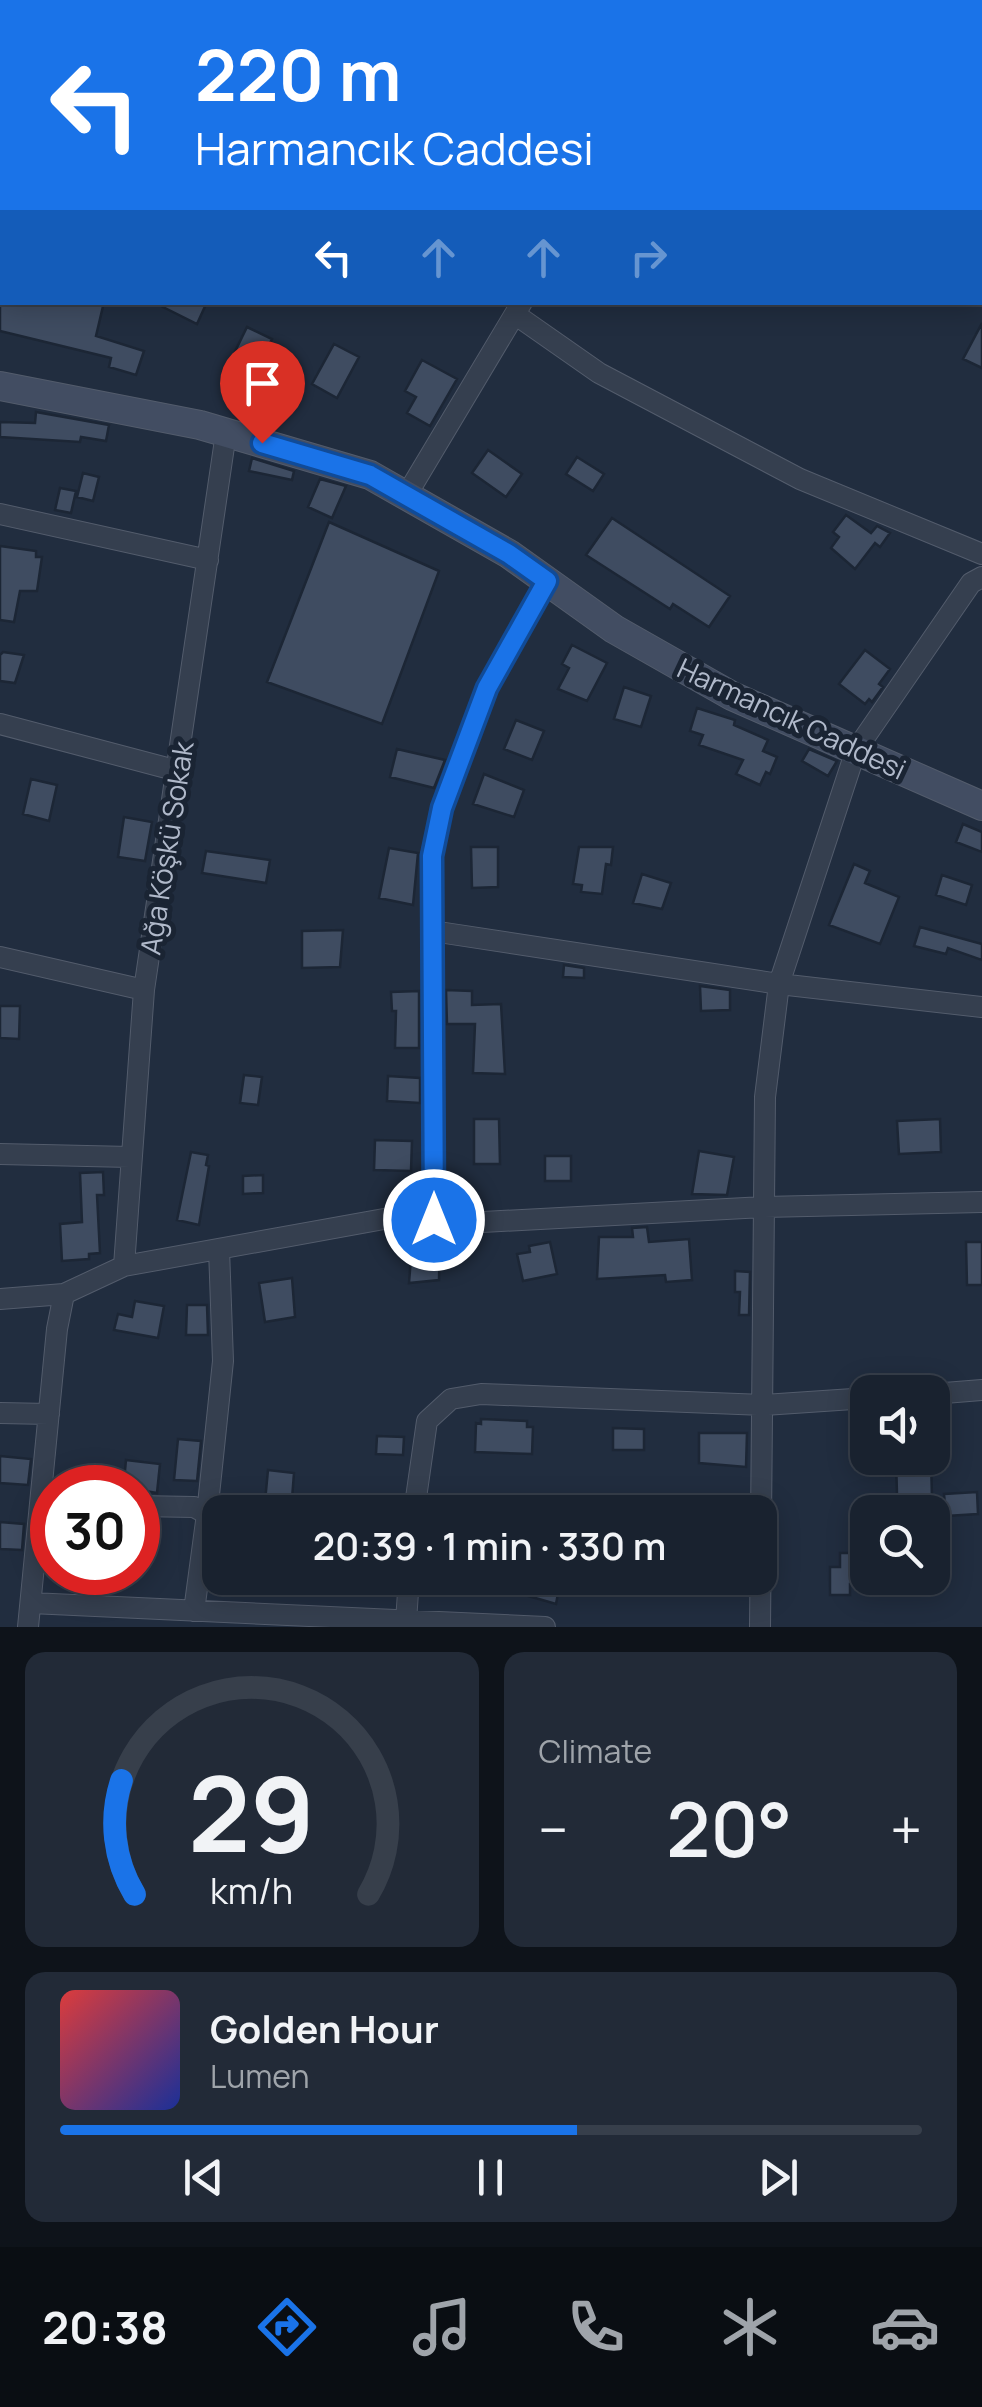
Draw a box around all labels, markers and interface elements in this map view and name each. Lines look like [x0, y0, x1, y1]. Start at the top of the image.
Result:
text: 220 m [195, 26, 401, 122]
icon: left [30, 40, 160, 170]
text: Harmancık Caddesi [195, 117, 594, 179]
icon: left [306, 230, 361, 285]
icon: ahead [411, 230, 466, 285]
icon: ahead [516, 230, 571, 285]
icon: right [621, 230, 676, 285]
pin [220, 341, 305, 444]
icon: arrive [235, 356, 290, 411]
street label: Harmancık Caddesi [672, 648, 912, 788]
street label: Ağa Köşkü Sokak [130, 738, 202, 957]
position arrow [382, 1168, 486, 1272]
map controls [850, 1375, 950, 1595]
button: sound [850, 1375, 950, 1475]
speed limit sign: 30 [30, 1465, 160, 1595]
button: search [850, 1495, 950, 1595]
text: 20:39 · 1 min · 330 m [313, 1519, 666, 1571]
text: Climate [539, 1729, 652, 1773]
text: 29 [188, 1741, 315, 1883]
text: 20° [666, 1777, 792, 1880]
text: − [539, 1791, 568, 1867]
text: + [890, 1791, 922, 1867]
text: km/h [210, 1866, 293, 1915]
text: Golden Hour [210, 2002, 439, 2054]
text: Lumen [210, 2054, 310, 2098]
icon: previous [176, 2150, 231, 2205]
icon: pause [463, 2150, 518, 2205]
icon: next [751, 2150, 806, 2205]
icon: directions [252, 2292, 322, 2362]
icon: music [407, 2292, 477, 2362]
icon: phone [561, 2292, 631, 2362]
icon: climate [715, 2292, 785, 2362]
icon: car [870, 2292, 940, 2362]
text: 20:38 [42, 2296, 168, 2358]

